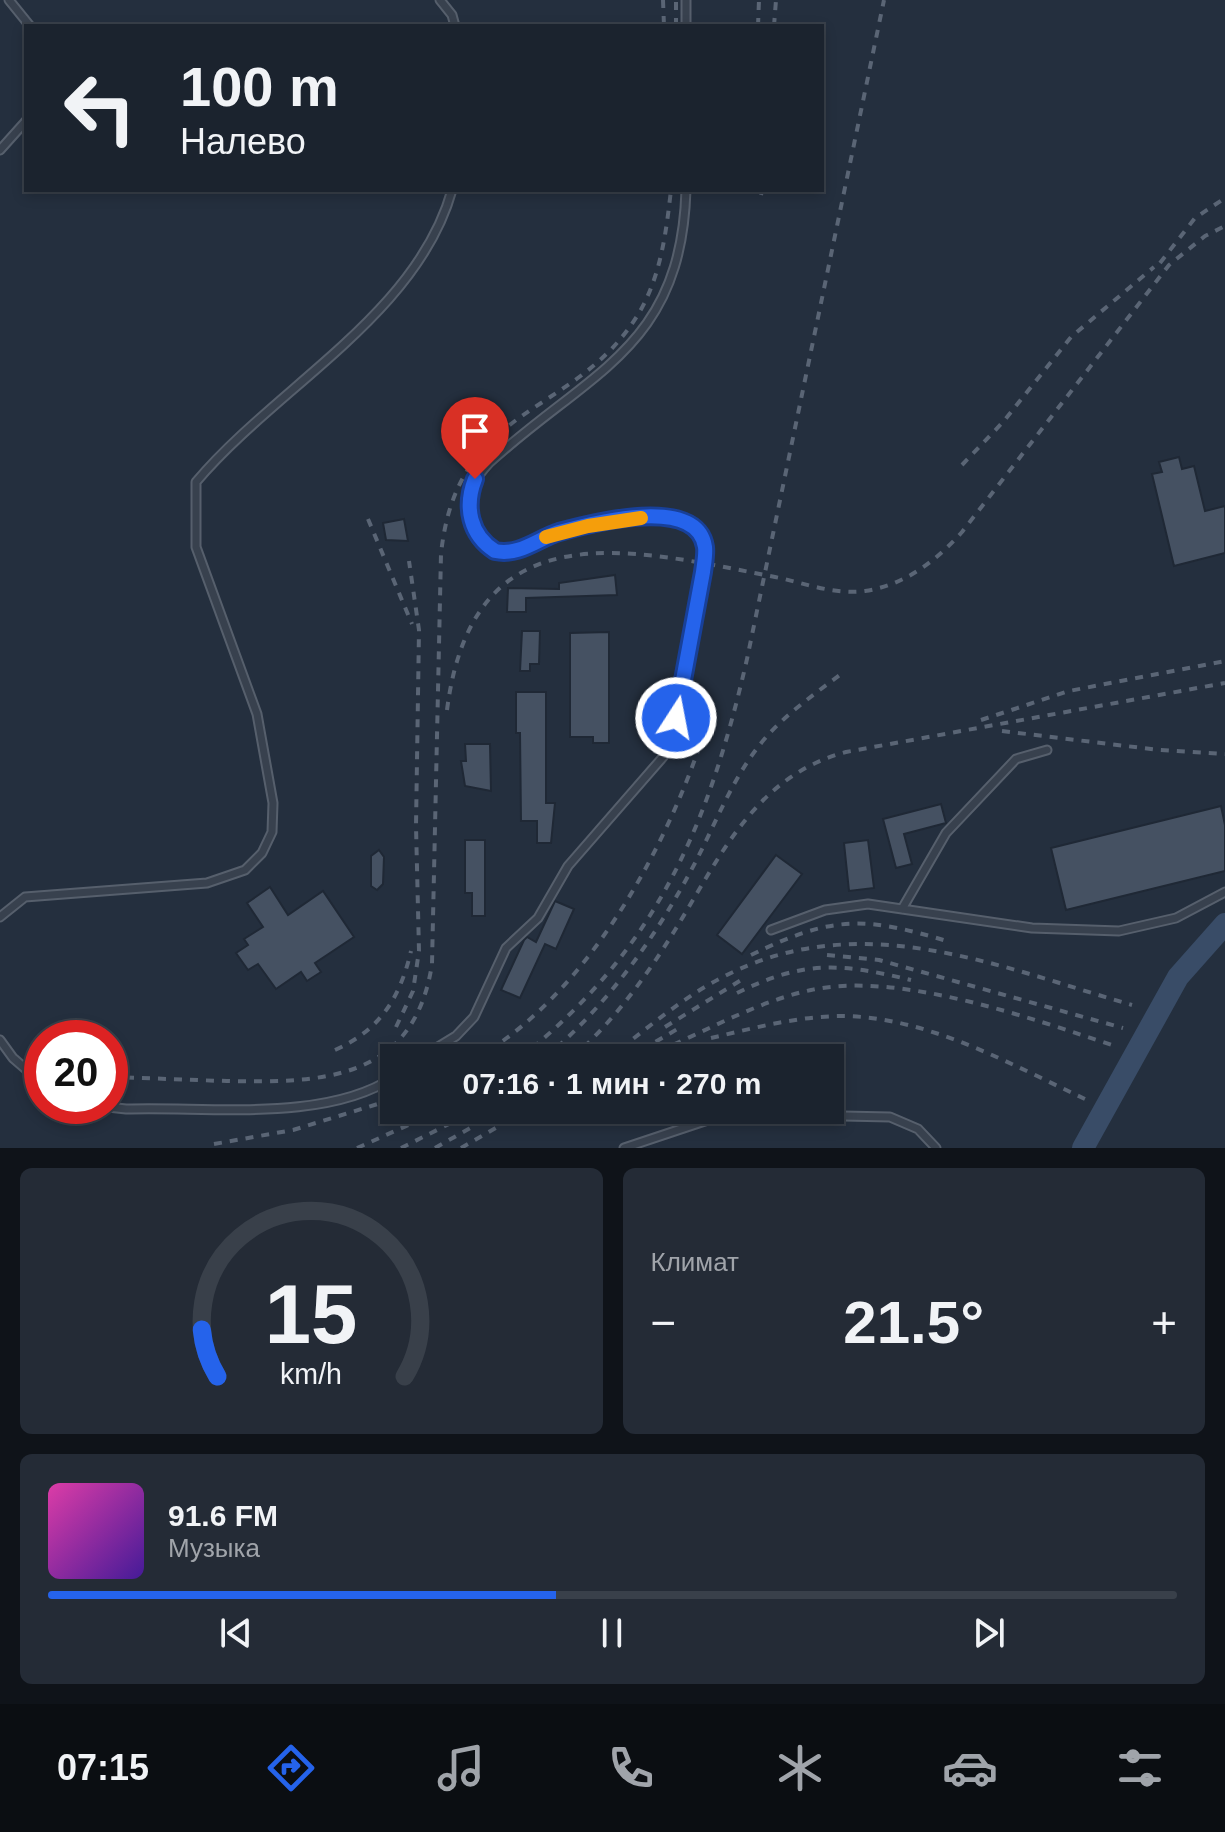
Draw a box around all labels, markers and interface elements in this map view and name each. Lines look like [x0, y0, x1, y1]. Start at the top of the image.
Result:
text: 100 m [180, 55, 339, 118]
icon: left [48, 56, 152, 160]
text: Налево [180, 121, 306, 162]
pin [441, 397, 509, 479]
icon: arrive [453, 409, 497, 453]
position arrow [634, 676, 718, 760]
speed limit sign: 20 [24, 1020, 128, 1124]
text: 07:16 · 1 мин · 270 m [463, 1067, 761, 1100]
text: Климат [651, 1247, 739, 1277]
text: 15 [265, 1268, 358, 1361]
text: 21.5° [843, 1289, 984, 1356]
text: − [651, 1298, 676, 1347]
text: + [1151, 1298, 1177, 1347]
text: km/h [280, 1358, 342, 1390]
text: 91.6 FM [168, 1499, 278, 1532]
text: Музыка [168, 1533, 260, 1563]
icon: previous [214, 1611, 258, 1655]
icon: pause [590, 1611, 634, 1655]
icon: next [967, 1611, 1011, 1655]
icon: directions [263, 1740, 319, 1796]
icon: music [433, 1740, 489, 1796]
icon: phone [603, 1740, 659, 1796]
icon: climate [772, 1740, 828, 1796]
icon: car [942, 1740, 998, 1796]
icon: filters [1112, 1740, 1168, 1796]
text: 07:15 [57, 1747, 149, 1788]

